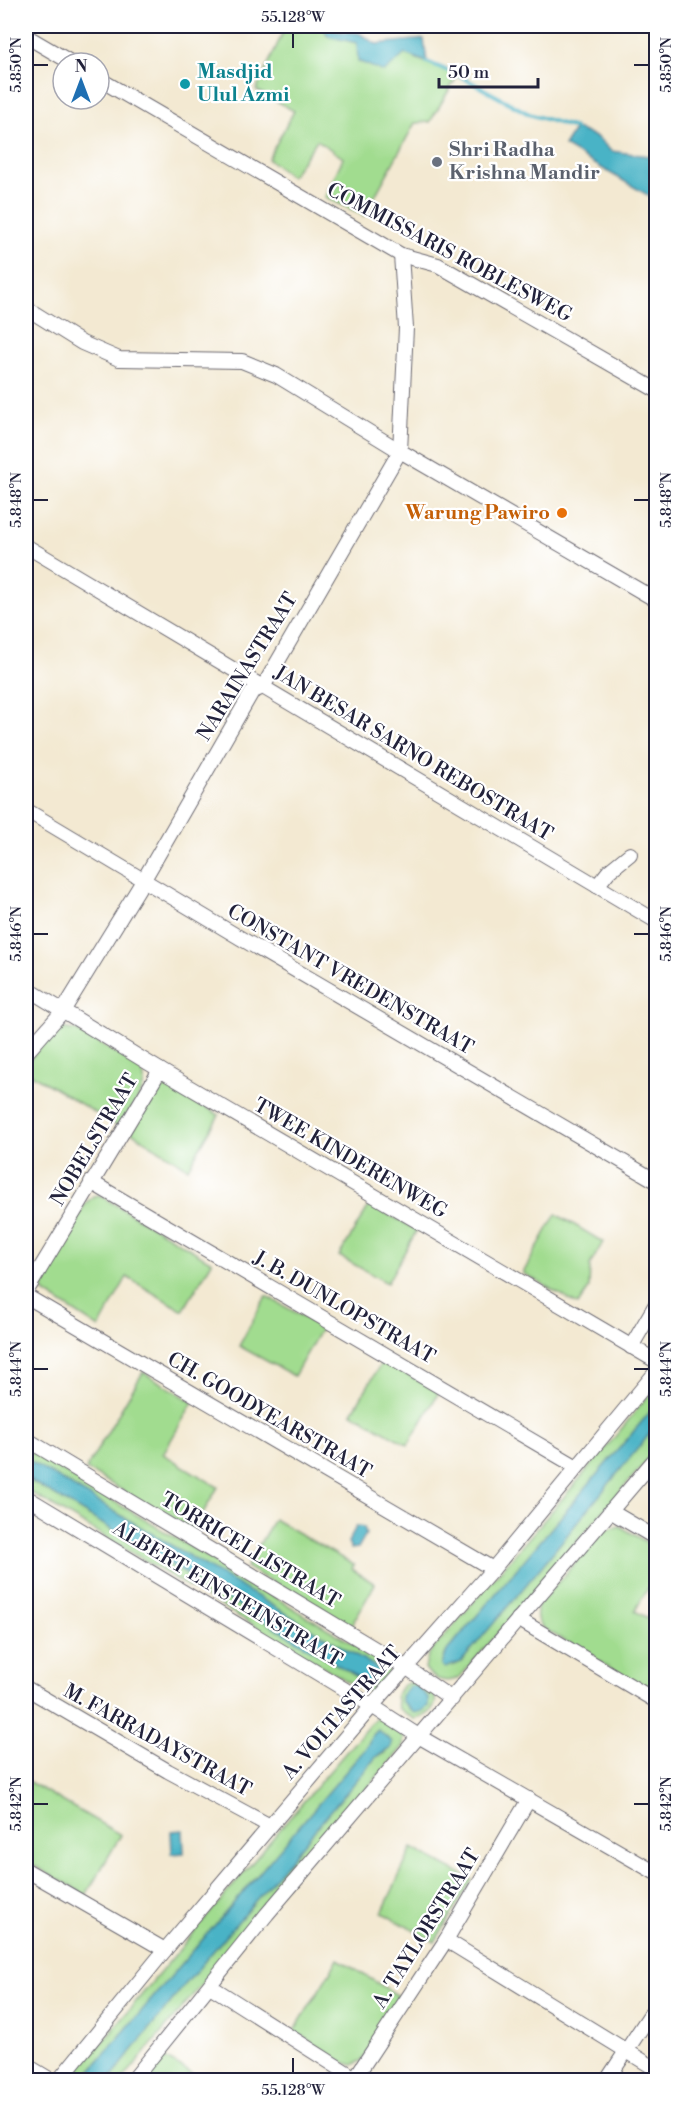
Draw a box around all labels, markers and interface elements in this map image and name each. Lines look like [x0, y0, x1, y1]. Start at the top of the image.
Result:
text: 55.128°W [261, 8, 325, 27]
text: 5.850°N [7, 37, 26, 93]
text: 5.850°N [657, 37, 676, 93]
north arrow [51, 51, 111, 111]
scale bar [439, 51, 538, 89]
text: N [75, 57, 88, 77]
place label: Masdjid Ulul Azmi [197, 60, 290, 108]
text: 50 m [448, 61, 490, 84]
marker: Masdjid Ulul Azmi [178, 77, 192, 91]
place label: Shri Radha Krishna Mandir [449, 138, 600, 186]
marker: Shri Radha Krishna Mandir [430, 155, 444, 169]
street label: COMMISSARIS ROBLESWEG [322, 178, 576, 328]
text: 5.848°N [7, 472, 26, 528]
text: 5.848°N [657, 472, 676, 528]
place label: Warung Pawiro [404, 501, 550, 526]
marker: Warung Pawiro [555, 506, 569, 520]
street label: NARAINASTRAAT [192, 588, 304, 746]
street label: JAN BESAR SARNO REBOSTRAAT [268, 660, 557, 847]
street label: CONSTANT VREDENSTRAAT [223, 899, 477, 1061]
text: 5.846°N [7, 906, 26, 962]
text: 5.846°N [657, 906, 676, 962]
street label: NOBELSTRAAT [46, 1069, 144, 1211]
street label: TWEE KINDERENWEG [249, 1093, 452, 1225]
street label: J. B. DUNLOPSTRAAT [248, 1245, 439, 1370]
text: 5.844°N [7, 1341, 26, 1397]
text: 5.844°N [657, 1341, 676, 1397]
street label: CH. GOODYEARSTRAAT [162, 1347, 376, 1485]
street label: TORRICELLISTRAAT [156, 1488, 344, 1614]
street label: ALBERT EINSTEINSTRAAT [107, 1516, 346, 1673]
street label: A. VOLTASTRAAT [276, 1641, 407, 1786]
street label: M. FARRADAYSTRAAT [59, 1679, 255, 1803]
text: 5.842°N [7, 1776, 26, 1832]
text: 5.842°N [657, 1776, 676, 1832]
street label: A. TAYLORSTRAAT [367, 1844, 486, 2014]
text: 55.128°W [261, 2081, 325, 2100]

